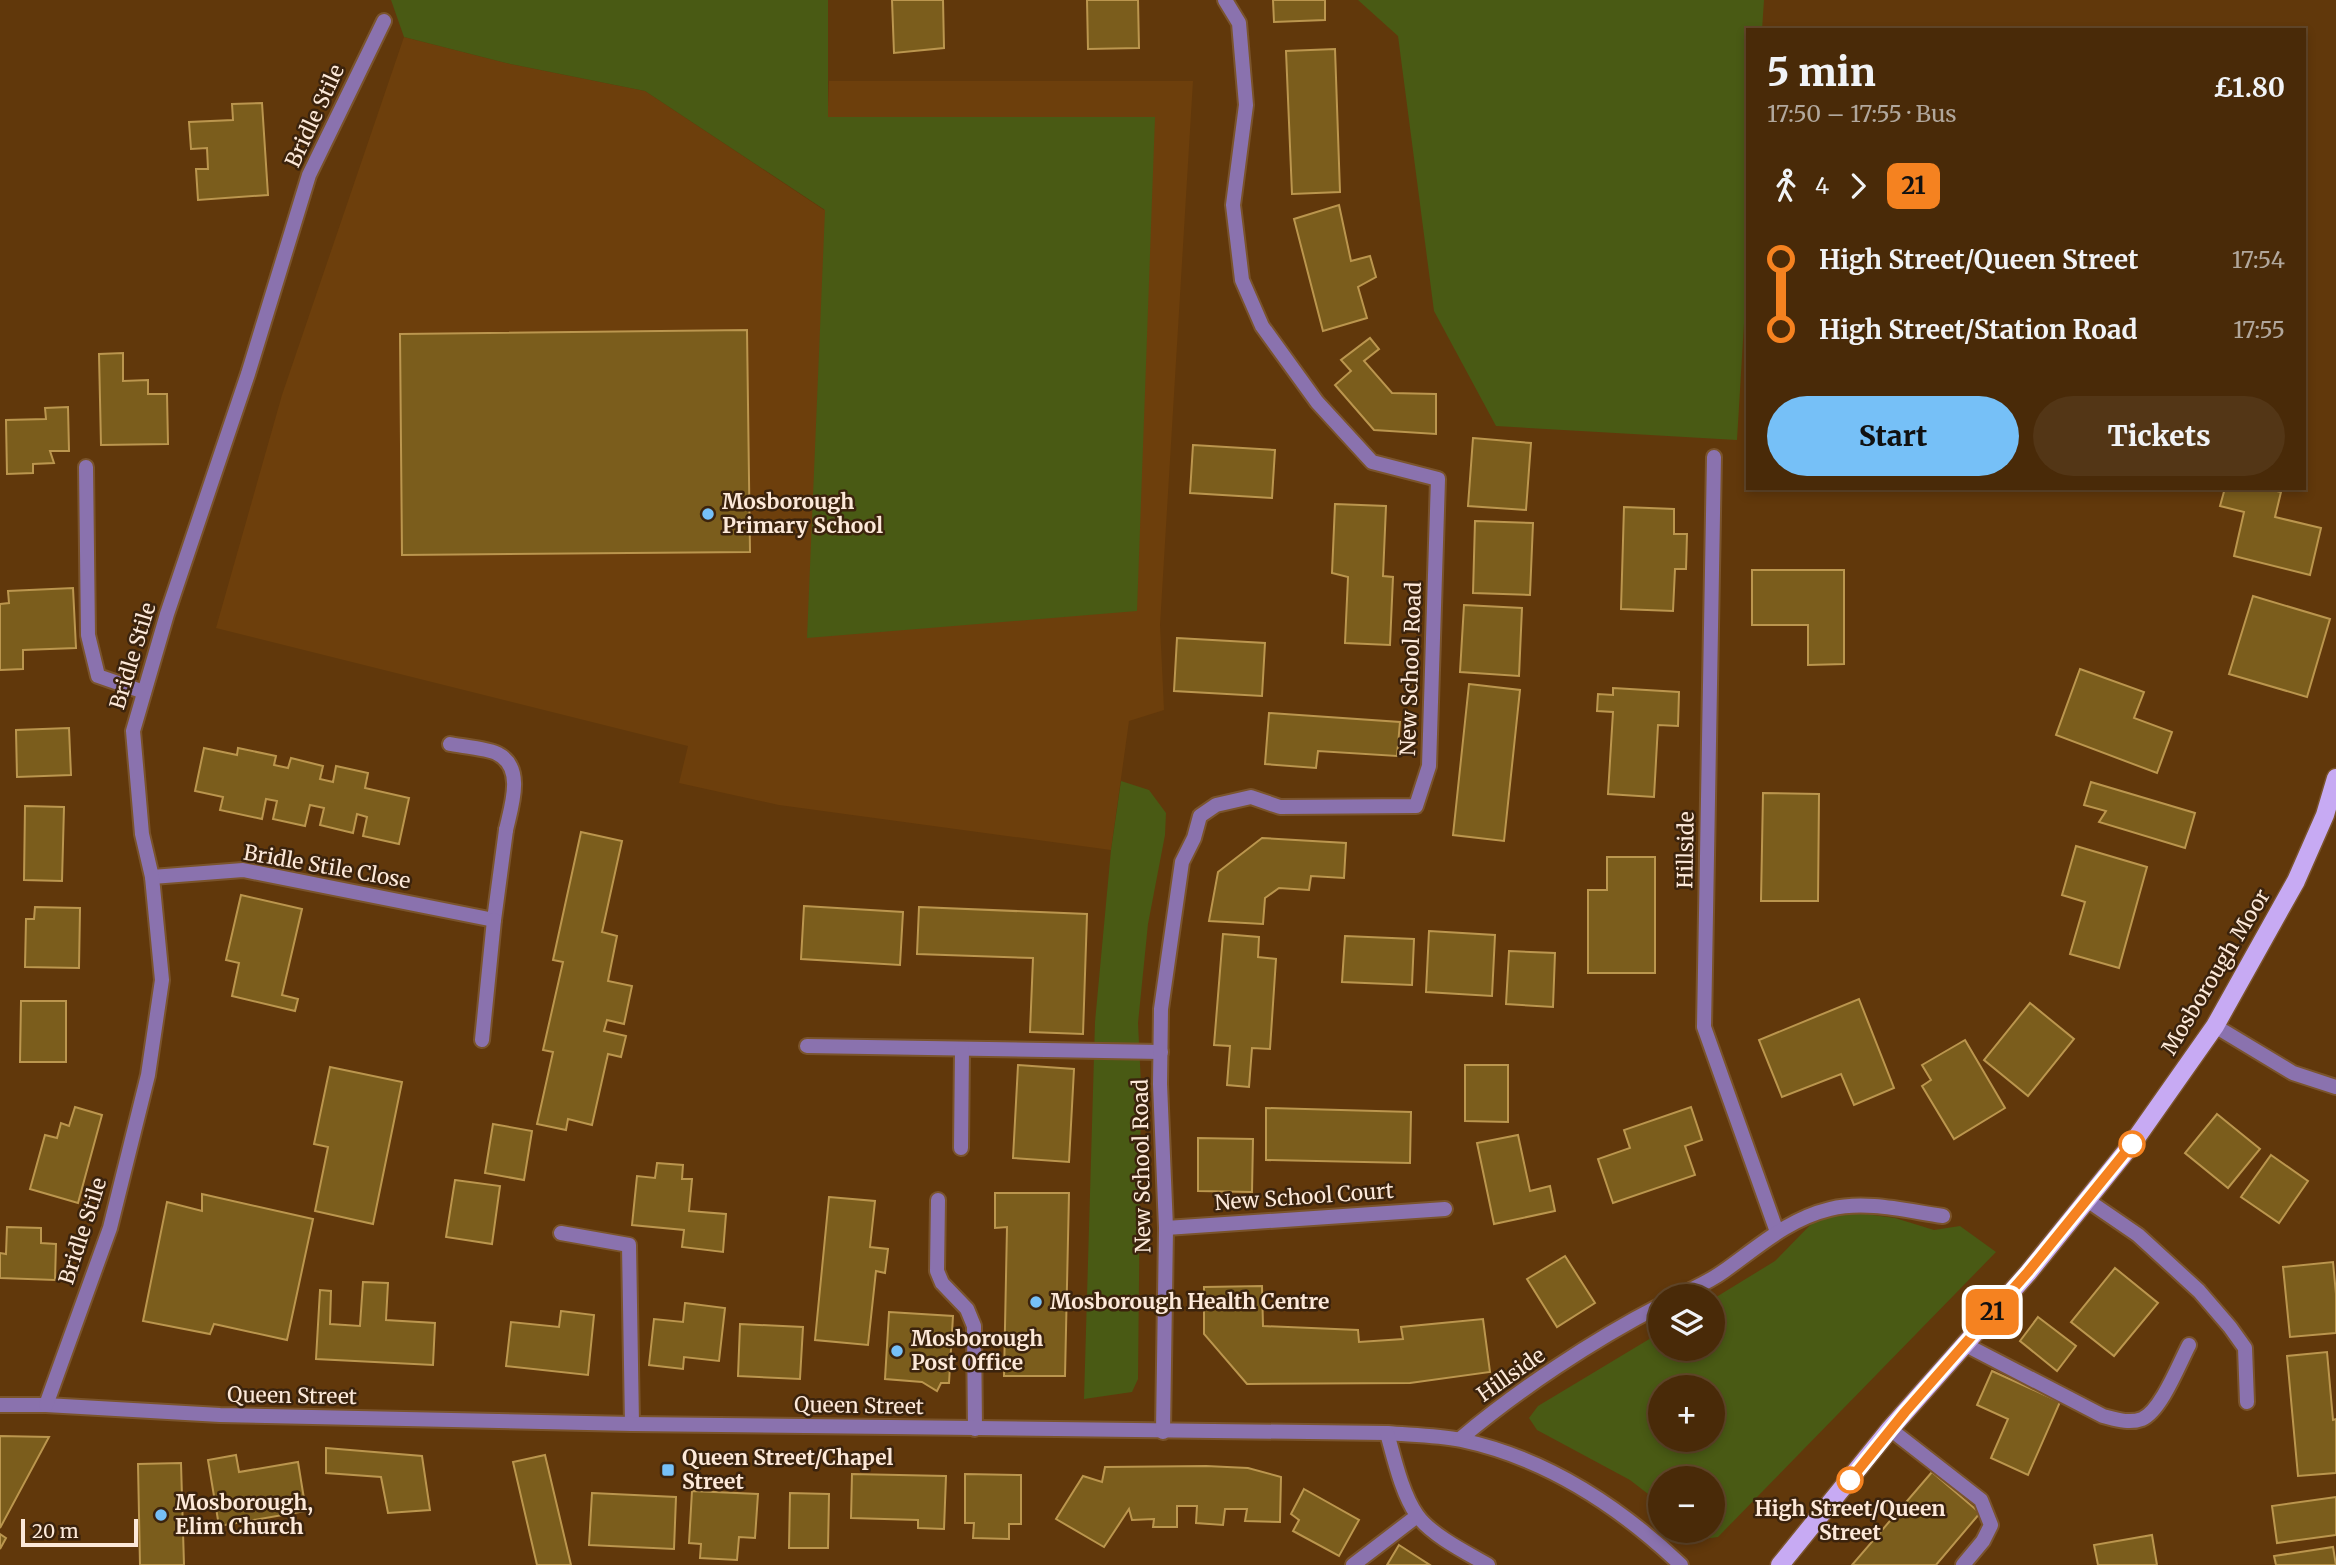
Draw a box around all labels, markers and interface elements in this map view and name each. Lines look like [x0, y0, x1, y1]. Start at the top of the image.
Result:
text: 5 min [1767, 49, 1876, 96]
street label: Bridle Stile [279, 60, 350, 172]
text: £1.80 [2213, 71, 2285, 104]
text: 17:50 – 17:55 · Bus [1767, 99, 1957, 128]
icon: walk [1767, 167, 1805, 205]
icon: forward [1839, 167, 1877, 205]
text: 21 [1901, 170, 1926, 201]
text: 4 [1815, 171, 1829, 200]
text: High Street/Queen Street [1819, 243, 2138, 276]
text: 17:54 [2232, 245, 2285, 274]
text: High Street/Station Road [1819, 313, 2138, 346]
text: 17:55 [2233, 315, 2285, 344]
button: Start [1767, 396, 2019, 476]
button: Tickets [2033, 396, 2285, 476]
place label: Mosborough Primary School [722, 488, 883, 539]
marker: Mosborough Primary School [700, 506, 716, 522]
street label: New School Road [1394, 581, 1427, 757]
street label: Bridle Stile [103, 599, 162, 713]
street label: Hillside [1671, 811, 1700, 889]
street label: Bridle Stile Close [241, 839, 413, 894]
street label: Mosborough Moor [2155, 884, 2276, 1060]
street label: New School Road [1126, 1078, 1157, 1253]
unlabelled marker [2119, 1131, 2145, 1157]
street label: Bridle Stile [53, 1174, 112, 1287]
street label: New School Court [1213, 1177, 1395, 1216]
map controls [1648, 1284, 1725, 1543]
button: layers [1648, 1284, 1725, 1361]
place label: Mosborough Health Centre [1050, 1288, 1329, 1315]
line badge: 21 [1960, 1289, 2024, 1335]
marker: Mosborough Health Centre [1028, 1294, 1044, 1310]
text: 21 [1980, 1296, 2004, 1327]
place label: Mosborough Post Office [911, 1325, 1043, 1376]
street label: Hillside [1471, 1341, 1550, 1408]
marker: Mosborough Post Office [889, 1343, 905, 1359]
button: + [1648, 1375, 1725, 1452]
street label: Queen Street [227, 1381, 357, 1410]
street label: Queen Street [794, 1391, 924, 1420]
place label: Queen Street/Chapel Street [682, 1444, 894, 1495]
marker: Queen Street/Chapel Street [660, 1462, 676, 1478]
button: − [1648, 1466, 1725, 1543]
marker: High Street/Queen Street [1837, 1467, 1863, 1493]
place label: Mosborough, Elim Church [175, 1489, 313, 1540]
place label: High Street/Queen Street [1754, 1495, 1946, 1546]
marker: Mosborough, Elim Church [153, 1507, 169, 1523]
scale bar [21, 1516, 138, 1548]
text: 20 m [32, 1519, 79, 1543]

